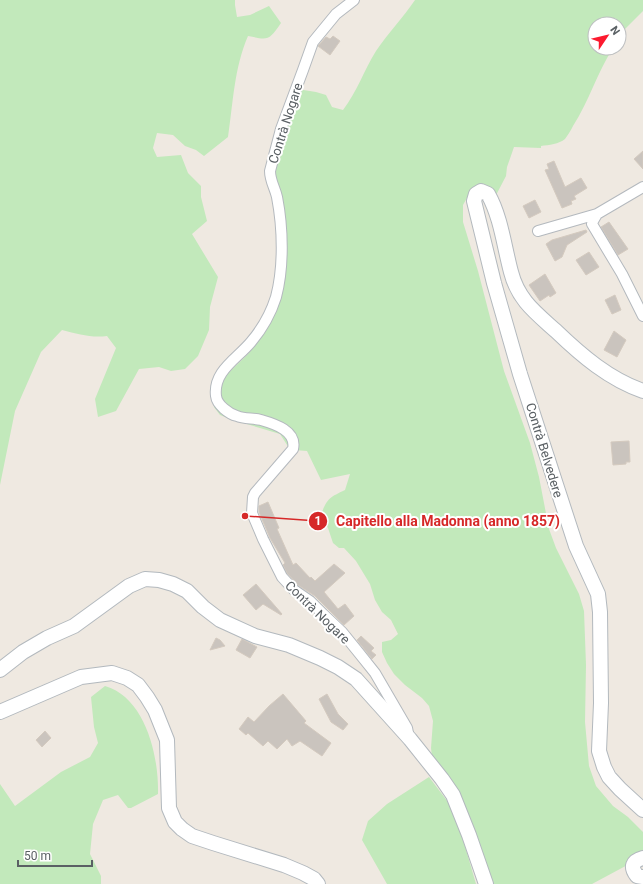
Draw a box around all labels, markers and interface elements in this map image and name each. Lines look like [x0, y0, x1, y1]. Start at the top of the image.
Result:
north arrow [587, 16, 627, 56]
text: N [607, 24, 622, 38]
street label: Contrà Nogare [265, 81, 306, 165]
street label: Contrà Belvedere [523, 401, 566, 500]
callout: Capitello alla Madonna (anno 1857) [308, 508, 568, 534]
text: Capitello alla Madonna (anno 1857) [336, 513, 560, 530]
text: 1 [315, 514, 321, 528]
street label: Contrà Nogare [282, 578, 353, 647]
scale bar [18, 842, 92, 868]
text: 50 m [24, 849, 51, 863]

